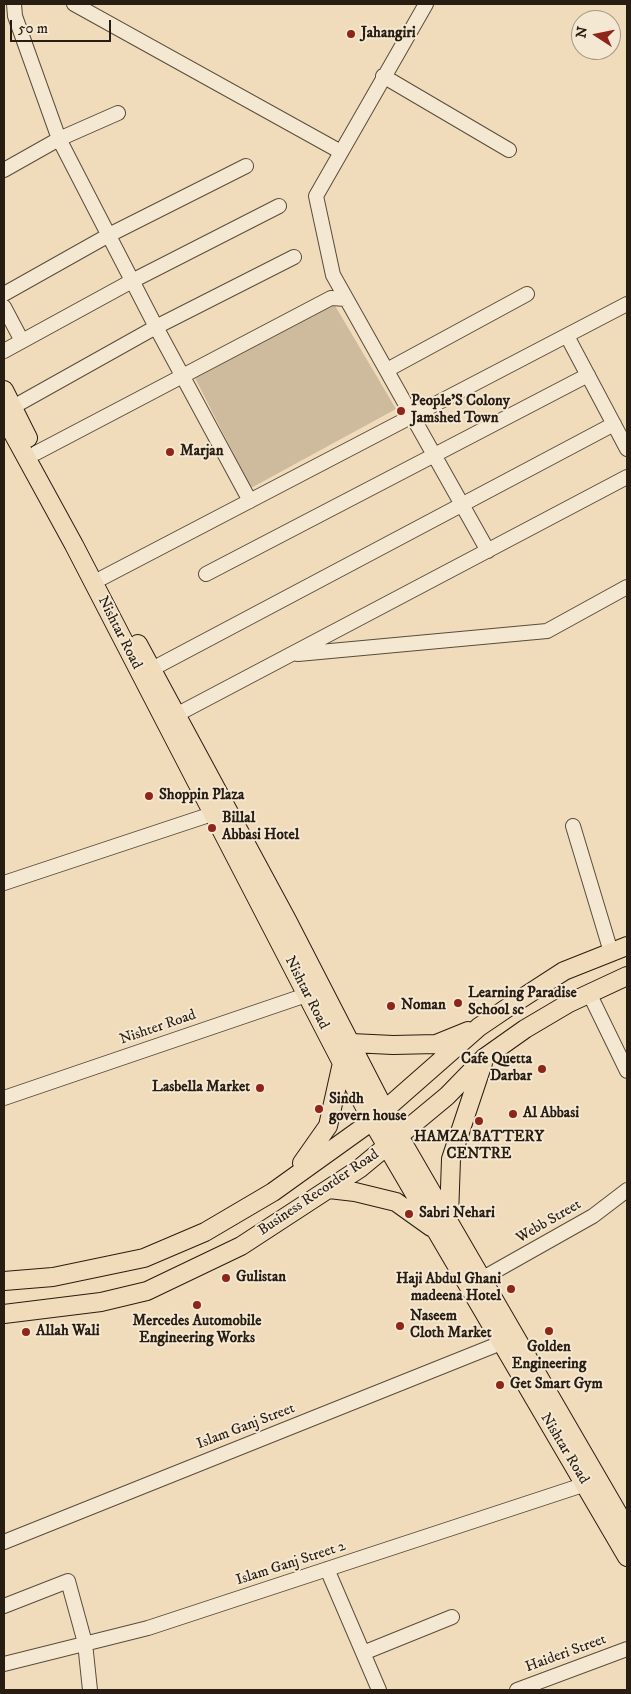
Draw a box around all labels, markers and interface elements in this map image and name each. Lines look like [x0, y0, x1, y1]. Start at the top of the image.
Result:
scale bar [12, 10, 114, 42]
north arrow [571, 10, 621, 60]
text: 50 m [18, 19, 48, 38]
place label: Jahangiri [361, 25, 416, 43]
text: N [572, 25, 592, 40]
marker: Jahangiri [345, 28, 357, 40]
place label: People'S Colony Jamshed Town [411, 393, 510, 428]
marker: People'S Colony Jamshed Town [395, 405, 407, 417]
place label: Marjan [180, 443, 223, 461]
marker: Marjan [164, 446, 176, 458]
street label: Nishtar Road [93, 593, 145, 673]
place label: Shoppin Plaza [159, 787, 244, 805]
marker: Shoppin Plaza [143, 790, 155, 802]
place label: Billal Abbasi Hotel [222, 810, 299, 845]
marker: Billal Abbasi Hotel [206, 822, 218, 834]
street label: Nishtar Road [280, 953, 332, 1033]
place label: Learning Paradise School sc [468, 985, 577, 1020]
place label: Noman [401, 997, 446, 1015]
marker: Learning Paradise School sc [452, 997, 464, 1009]
marker: Noman [385, 1000, 397, 1012]
street label: Nishter Road [118, 1007, 198, 1049]
place label: Cafe Quetta Darbar [461, 1051, 532, 1086]
marker: Cafe Quetta Darbar [536, 1063, 548, 1075]
place label: Lasbella Market [152, 1079, 250, 1097]
marker: Lasbella Market [254, 1082, 266, 1094]
place label: Sindh govern house [329, 1091, 407, 1126]
marker: Sindh govern house [313, 1103, 325, 1115]
place label: Al Abbasi [523, 1105, 579, 1123]
marker: Al Abbasi [507, 1108, 519, 1120]
marker: HAMZA BATTERY CENTRE [473, 1115, 485, 1127]
place label: HAMZA BATTERY CENTRE [414, 1129, 544, 1164]
street label: Business Recorder Road [255, 1146, 383, 1240]
street label: Webb Street [513, 1196, 585, 1248]
place label: Sabri Nehari [419, 1205, 495, 1223]
marker: Sabri Nehari [403, 1208, 415, 1220]
place label: Gulistan [236, 1269, 286, 1287]
place label: Haji Abdul Ghani madeena Hotel [396, 1271, 501, 1306]
marker: Gulistan [220, 1272, 232, 1284]
marker: Haji Abdul Ghani madeena Hotel [505, 1283, 517, 1295]
marker: Mercedes Automobile Engineering Works [191, 1299, 203, 1311]
place label: Naseem Cloth Market [410, 1308, 492, 1343]
place label: Mercedes Automobile Engineering Works [133, 1313, 261, 1348]
marker: Naseem Cloth Market [394, 1320, 406, 1332]
place label: Allah Wali [36, 1323, 100, 1341]
marker: Golden Engineering [543, 1325, 555, 1337]
marker: Allah Wali [20, 1326, 32, 1338]
place label: Golden Engineering [512, 1339, 586, 1374]
place label: Get Smart Gym [510, 1376, 603, 1394]
marker: Get Smart Gym [494, 1379, 506, 1391]
street label: Islam Ganj Street [194, 1400, 298, 1454]
street label: Nishtar Road [536, 1410, 592, 1488]
street label: Islam Ganj Street 2 [234, 1538, 348, 1590]
street label: Haideri Street [523, 1631, 609, 1677]

